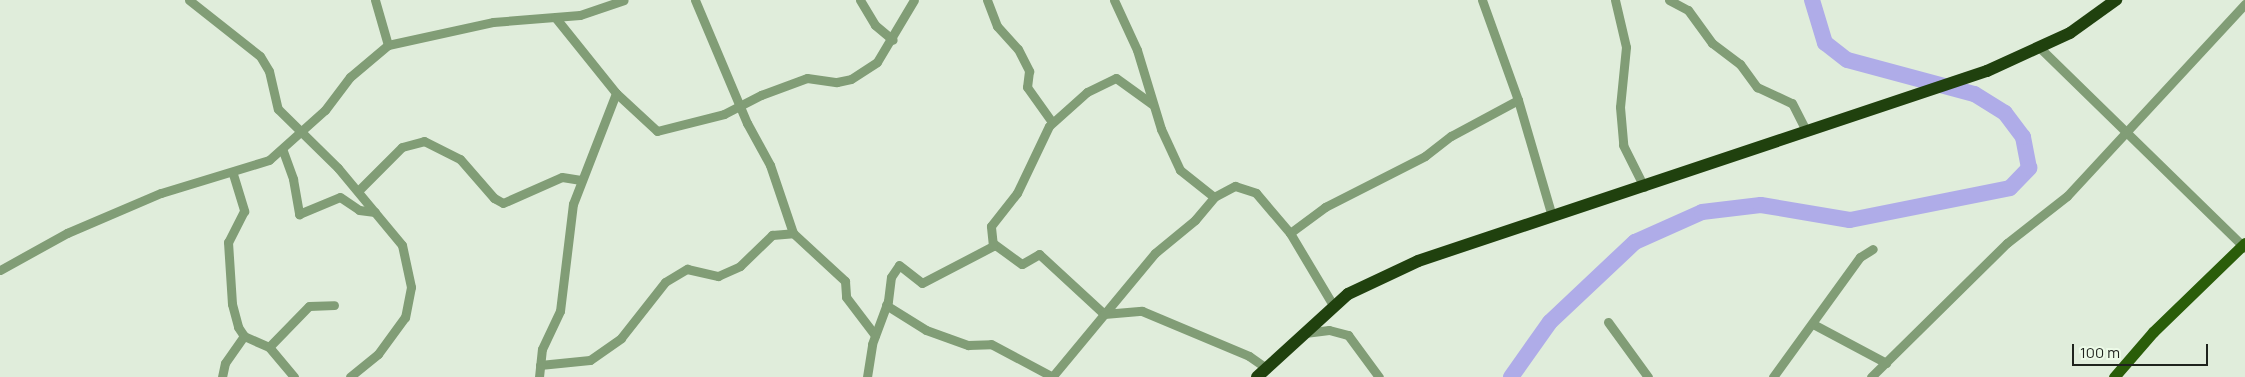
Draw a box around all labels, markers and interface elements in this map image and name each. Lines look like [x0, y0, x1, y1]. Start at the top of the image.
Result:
scale bar [2075, 334, 2211, 366]
text: 100 m [2080, 342, 2120, 363]

